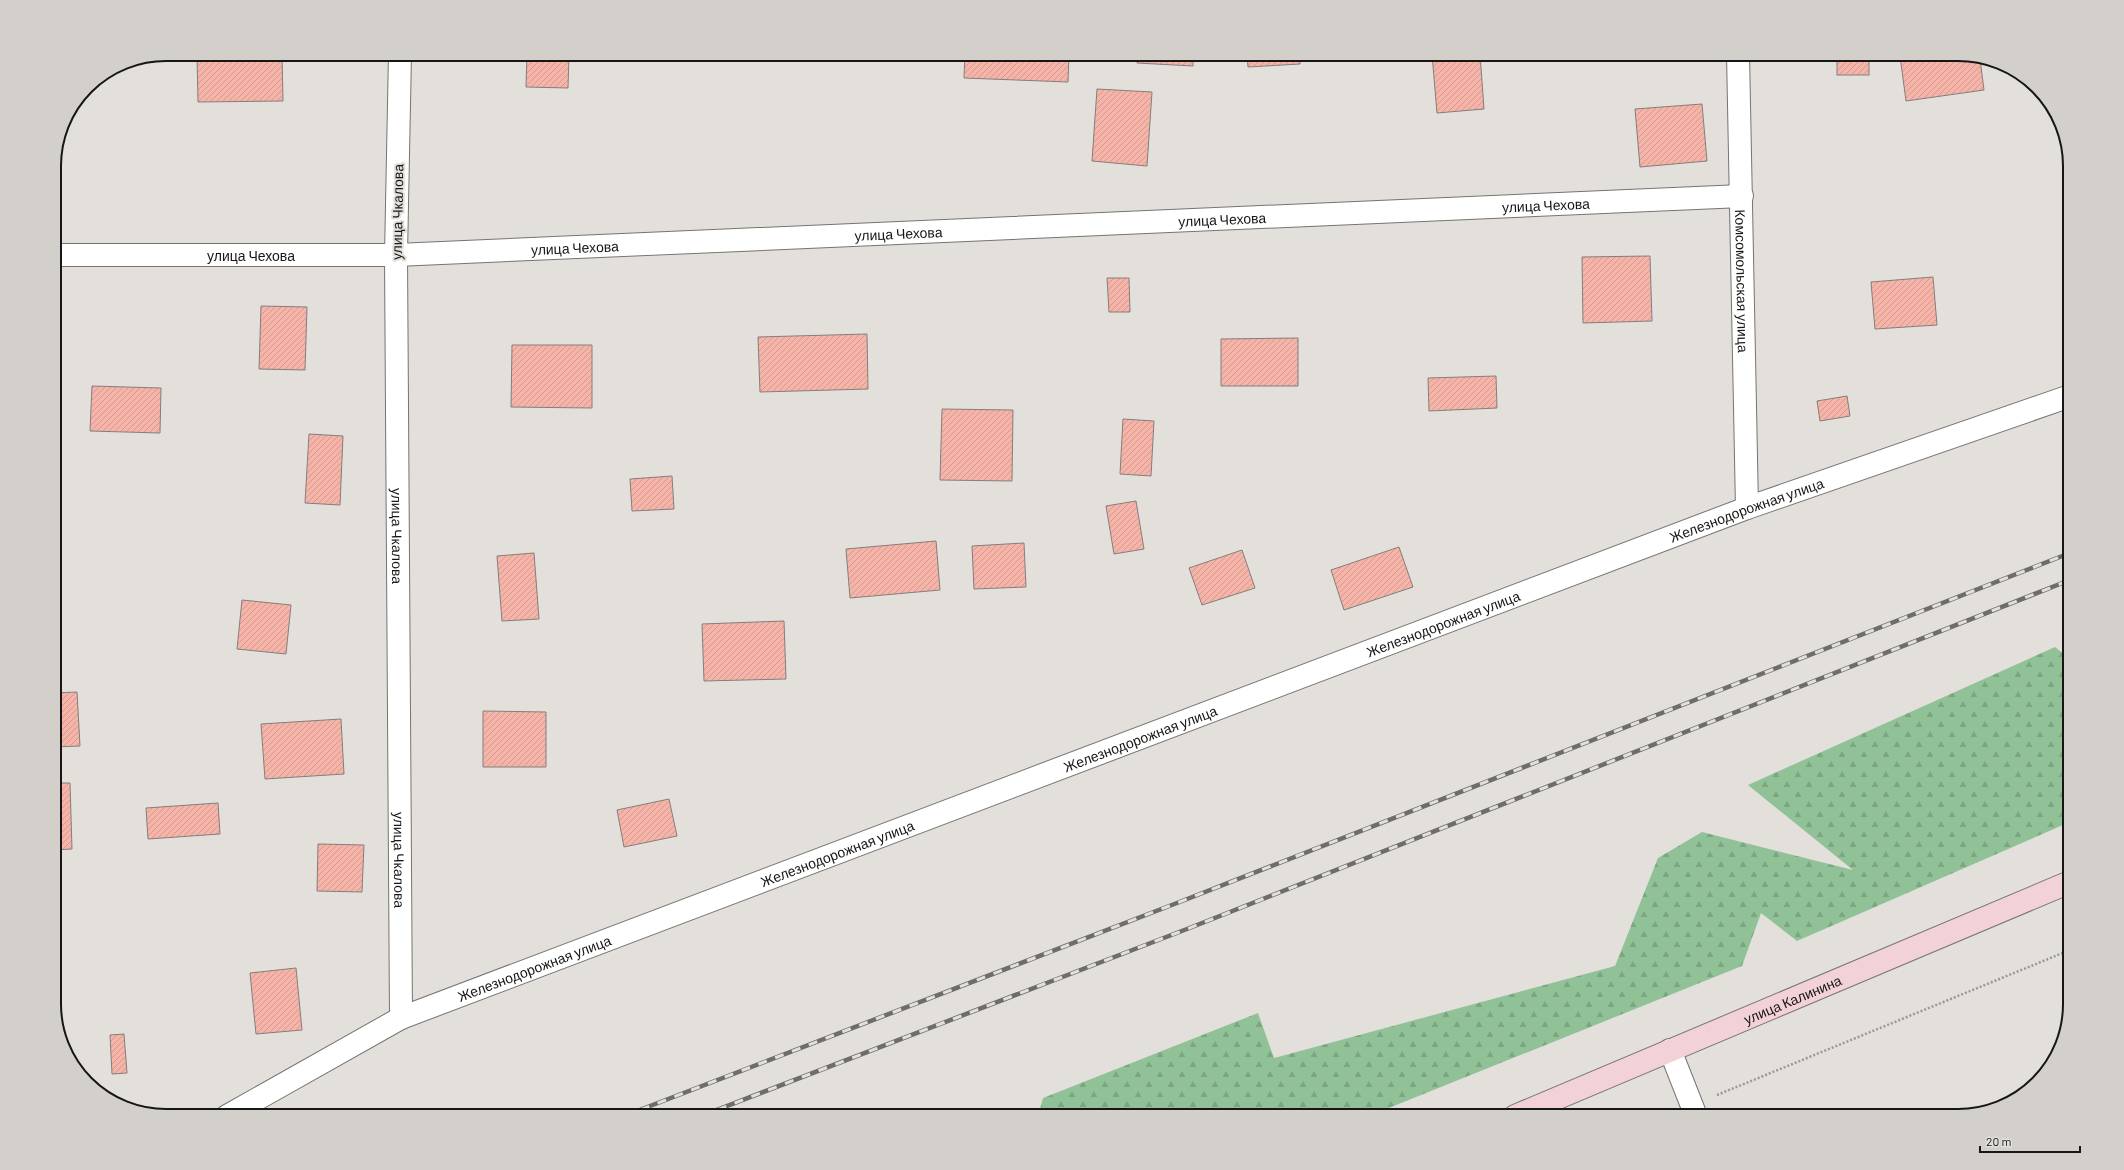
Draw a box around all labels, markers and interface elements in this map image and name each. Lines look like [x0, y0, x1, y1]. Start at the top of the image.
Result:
street label: улица Чкалова [388, 164, 406, 260]
street label: улица Чехова [1502, 194, 1590, 215]
street label: улица Чехова [1178, 208, 1267, 229]
street label: Комсомольская улица [1733, 209, 1752, 353]
street label: улица Чехова [854, 223, 943, 243]
street label: улица Чехова [531, 237, 619, 258]
street label: улица Чехова [207, 247, 295, 264]
street label: Железнодорожная улица [1667, 474, 1826, 545]
street label: улица Чкалова [389, 488, 407, 584]
street label: Железнодорожная улица [1364, 586, 1522, 660]
street label: Железнодорожная улица [1061, 701, 1219, 775]
street label: улица Чкалова [391, 812, 409, 908]
street label: Железнодорожная улица [758, 816, 916, 890]
street label: Железнодорожная улица [455, 931, 613, 1004]
street label: улица Калинина [1741, 971, 1844, 1027]
scale bar [1980, 1128, 2080, 1154]
text: 20 m [1986, 1134, 2012, 1148]

